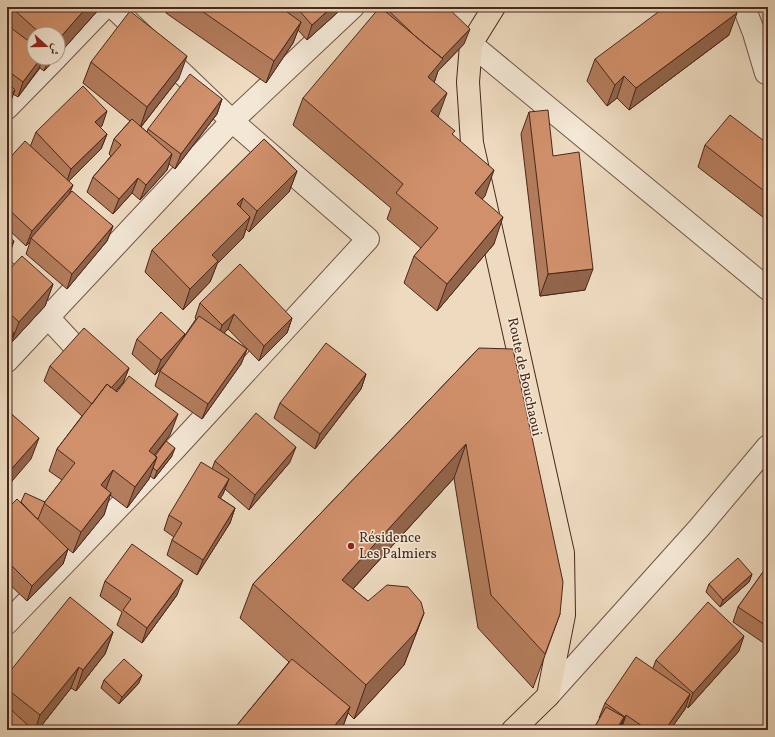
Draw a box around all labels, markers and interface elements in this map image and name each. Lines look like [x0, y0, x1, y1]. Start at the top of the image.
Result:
north arrow [26, 26, 66, 66]
text: ش [45, 41, 63, 57]
street label: Route de Bouchaoui [502, 316, 546, 438]
place label: Résidence Les Palmiers [359, 529, 437, 564]
marker: Résidence Les Palmiers [346, 541, 356, 551]

